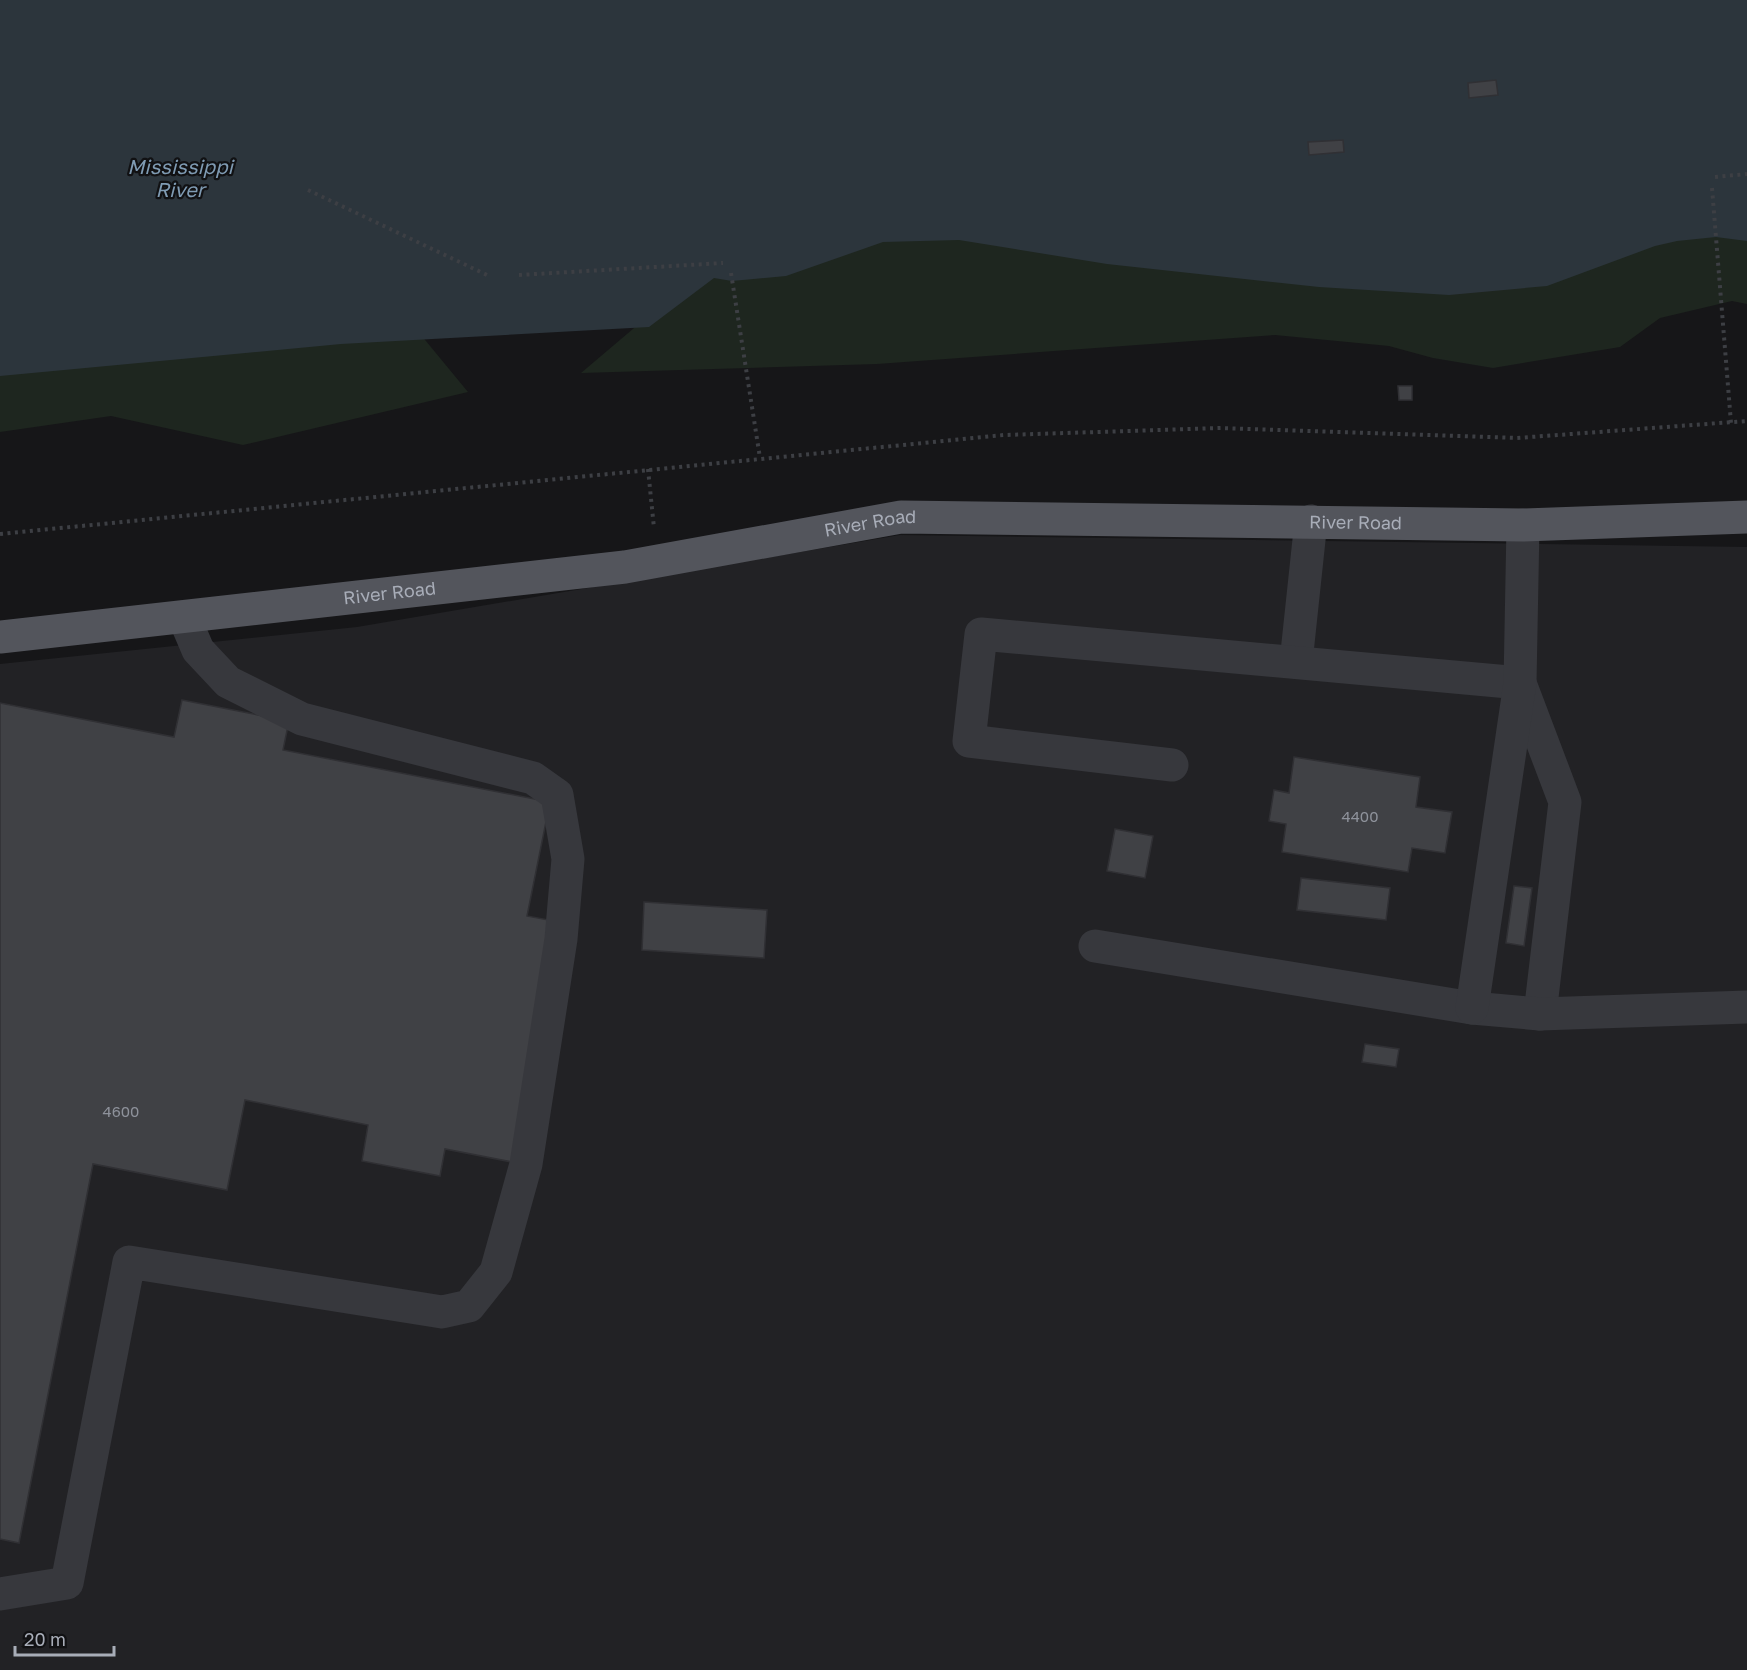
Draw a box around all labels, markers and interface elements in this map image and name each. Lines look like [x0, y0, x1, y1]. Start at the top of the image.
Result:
water label: Mississippi River [127, 154, 235, 201]
street label: River Road [822, 504, 916, 541]
street label: River Road [1309, 510, 1402, 533]
street label: River Road [342, 576, 437, 608]
house number: 4400 [1342, 807, 1378, 825]
house number: 4600 [103, 1102, 139, 1120]
scale bar [15, 1619, 114, 1657]
text: 20 m [24, 1628, 66, 1650]

